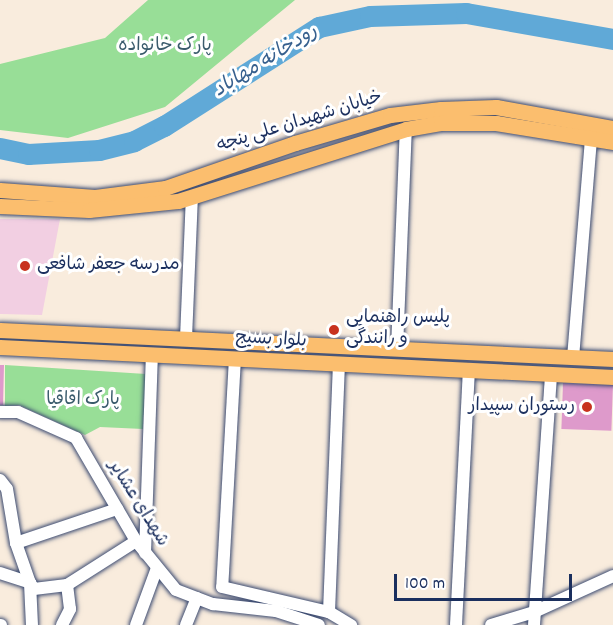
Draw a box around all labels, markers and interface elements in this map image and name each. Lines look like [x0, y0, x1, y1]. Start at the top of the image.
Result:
water label: رودخانه مهاباد [210, 21, 322, 103]
park label: پارک خانواده [118, 36, 212, 58]
street label: خیابان شهیدان علی پنجه [215, 88, 385, 158]
place label: مدرسه جعفر شافعی [37, 255, 180, 277]
marker: مدرسه جعفر شافعی [18, 259, 32, 273]
place label: پلیس راهنمایی و رانندگی [346, 309, 450, 352]
marker: پلیس راهنمایی و رانندگی [327, 323, 341, 337]
street label: بلوار بسیج [235, 328, 307, 354]
park label: پارک اقاقیا [46, 390, 120, 412]
place label: رستوران سپیدار [469, 396, 575, 418]
marker: رستوران سپیدار [580, 400, 594, 414]
street label: شهدای عشایر [102, 457, 172, 551]
scale bar [397, 562, 576, 600]
text: 100 m [405, 572, 445, 597]

